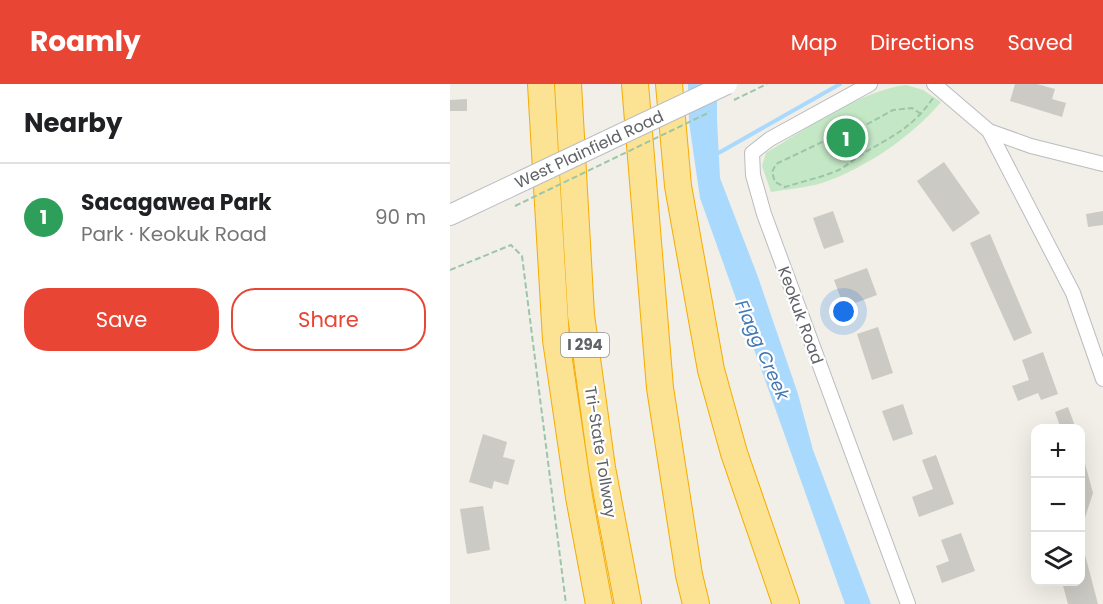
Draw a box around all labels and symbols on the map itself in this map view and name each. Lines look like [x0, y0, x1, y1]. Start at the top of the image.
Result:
street label: West Plainfield Road [511, 105, 667, 194]
pin: 1 [826, 116, 866, 160]
street label: Keokuk Road [772, 263, 829, 367]
water label: Flagg Creek [729, 296, 796, 405]
your location [829, 297, 858, 326]
road number: I 294 [561, 333, 609, 357]
street label: Tri-State Tollway [579, 385, 622, 520]

